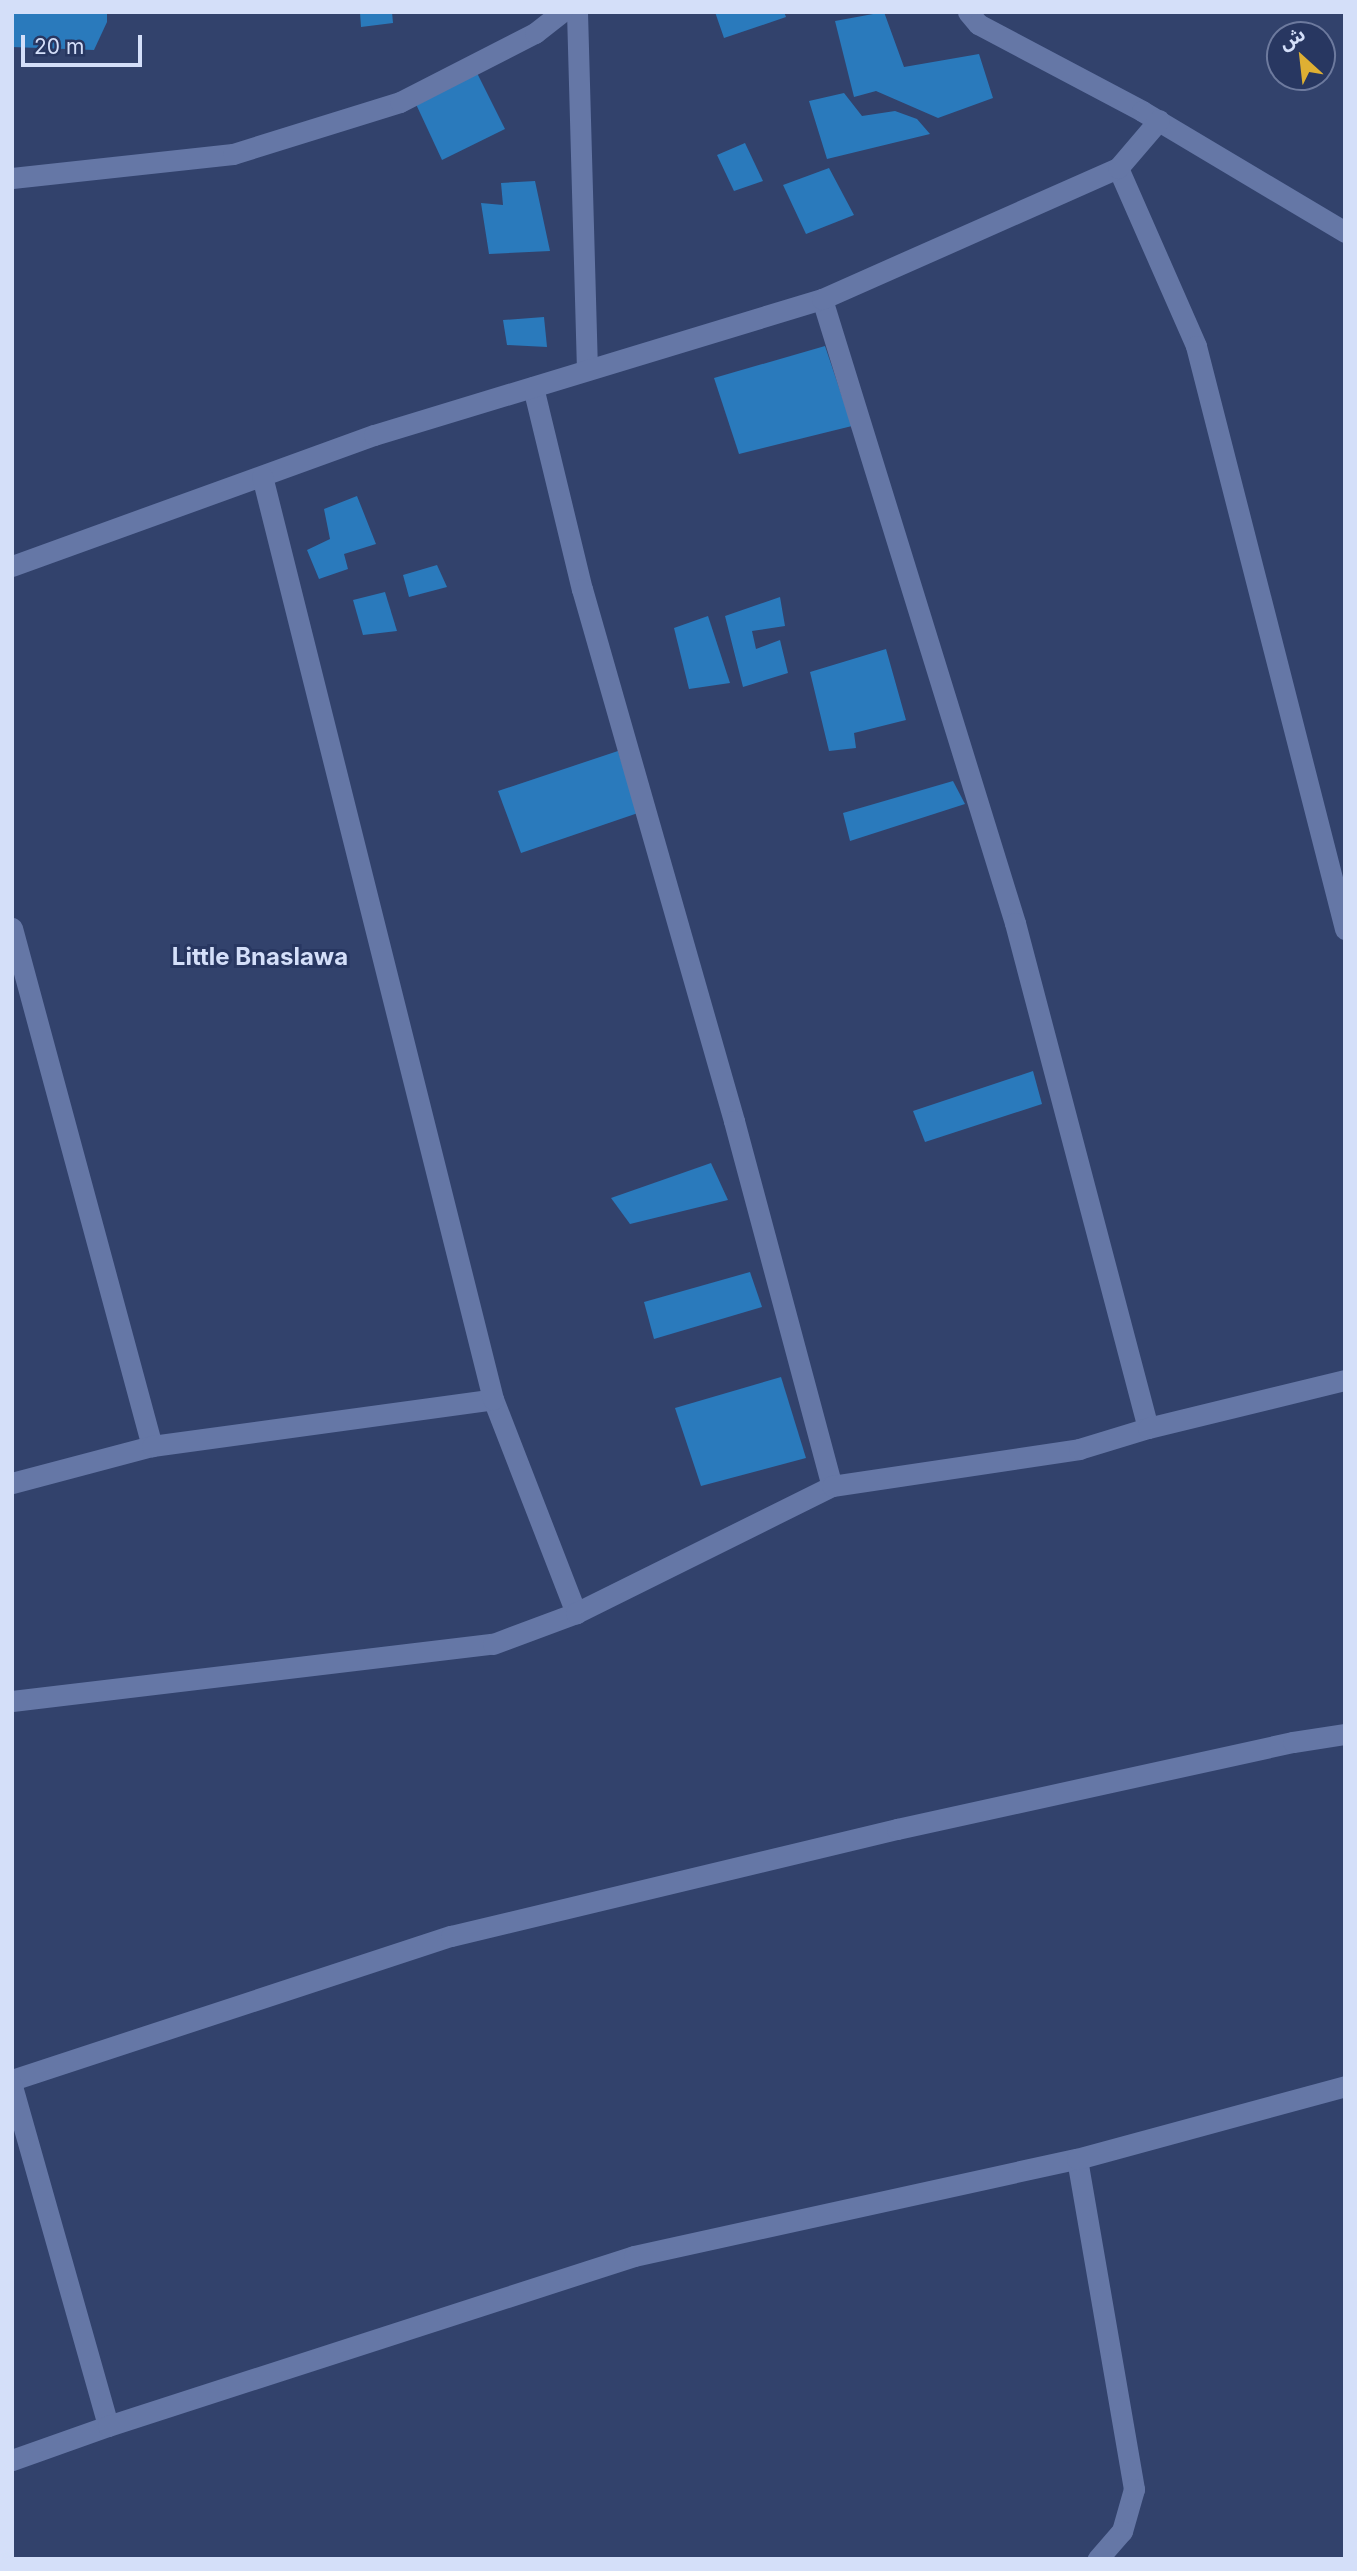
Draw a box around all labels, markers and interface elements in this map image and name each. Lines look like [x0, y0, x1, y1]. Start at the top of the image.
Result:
scale bar [24, 21, 145, 65]
north arrow [1266, 21, 1336, 91]
text: ش [1275, 22, 1309, 55]
text: 20 m [34, 34, 84, 59]
district label: Little Bnaslawa [172, 943, 348, 971]

